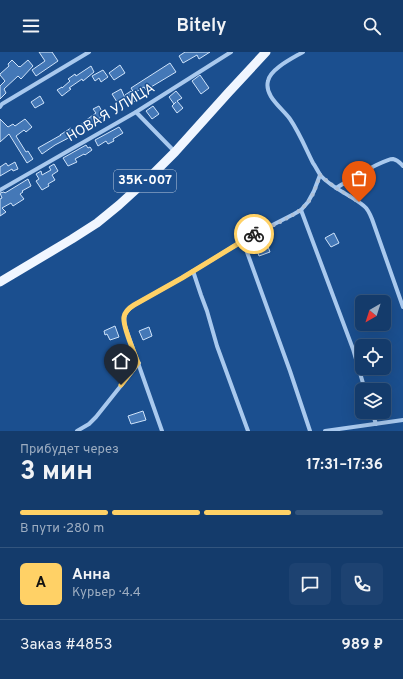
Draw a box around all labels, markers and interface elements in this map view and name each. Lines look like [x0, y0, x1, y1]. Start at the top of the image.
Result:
icon: menu [20, 15, 42, 37]
text: Bitely [177, 15, 226, 38]
icon: search [361, 15, 383, 37]
street label: НОВАЯ УЛИЦА [64, 80, 158, 146]
pin [342, 161, 376, 202]
icon: bag [348, 167, 370, 189]
road number: 35К-007 [114, 170, 176, 192]
courier [234, 214, 274, 254]
icon: bike [243, 223, 265, 245]
north arrow [355, 295, 391, 331]
map controls [355, 295, 391, 419]
button: locate [355, 339, 391, 375]
pin [104, 344, 138, 385]
icon: home [110, 350, 132, 372]
button: layers [355, 383, 391, 419]
text: Прибудет через [20, 442, 119, 458]
text: 3 мин [20, 456, 93, 489]
text: 17:31–17:36 [306, 456, 383, 475]
text: В пути · 280 m [20, 521, 104, 537]
button: chat [289, 563, 331, 605]
button: phone [341, 563, 383, 605]
text: Анна [72, 566, 110, 585]
text: А [36, 574, 46, 593]
text: Курьер · 4.4 [72, 585, 141, 601]
text: Заказ #4853 [20, 636, 113, 655]
text: 989 ₽ [342, 636, 383, 655]

